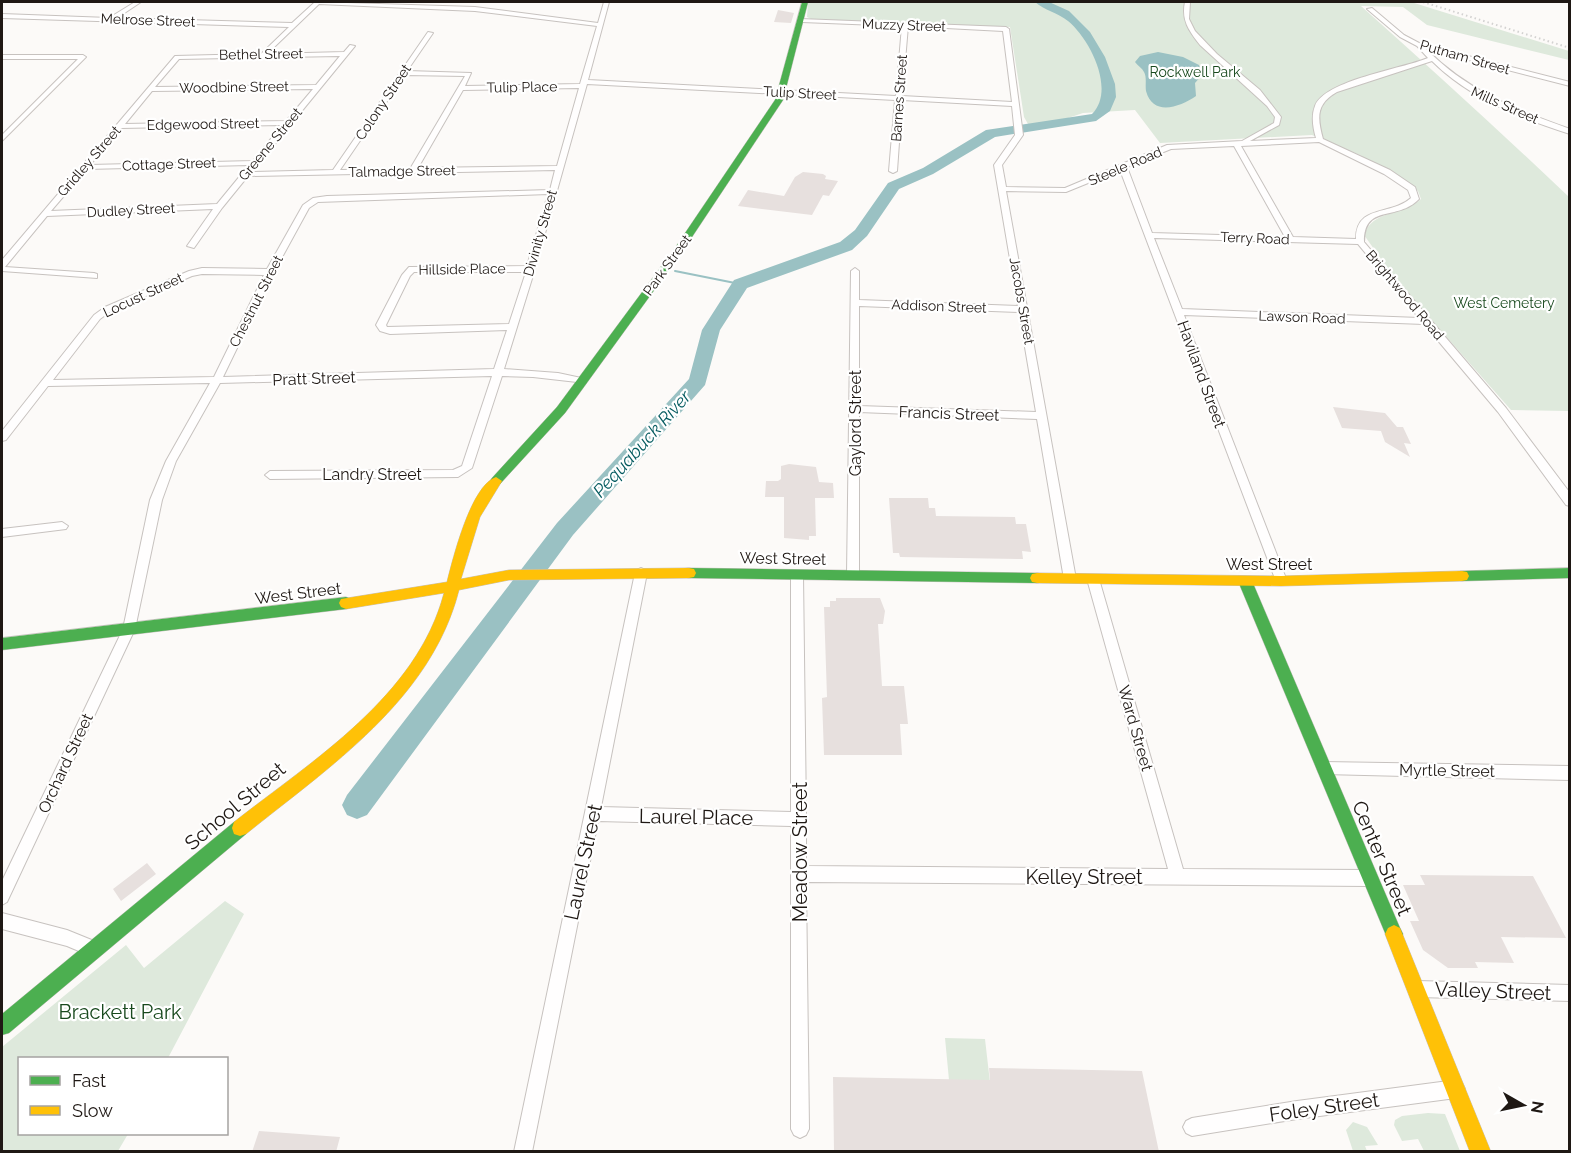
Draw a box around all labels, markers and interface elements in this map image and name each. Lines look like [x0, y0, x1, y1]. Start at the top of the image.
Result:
street label: Melrose Street [100, 10, 196, 30]
street label: Muzzy Street [862, 16, 947, 34]
street label: Putnam Street [1418, 37, 1512, 78]
street label: Bethel Street [219, 45, 304, 63]
street label: Barnes Street [888, 54, 910, 142]
street label: Colony Street [352, 61, 414, 143]
park label: Rockwell Park [1149, 64, 1241, 80]
street label: Woodbine Street [179, 78, 289, 96]
street label: Tulip Place [486, 78, 558, 96]
street label: Tulip Street [763, 83, 837, 103]
street label: Mills Street [1469, 83, 1541, 127]
street label: Greene Street [235, 104, 305, 184]
street label: Edgewood Street [147, 115, 260, 133]
street label: Gridley Street [54, 122, 124, 200]
street label: Steele Road [1086, 143, 1164, 189]
street label: Cottage Street [122, 154, 217, 174]
street label: Talmadge Street [348, 162, 456, 180]
street label: Divinity Street [520, 188, 560, 278]
street label: Dudley Street [86, 200, 176, 220]
street label: Terry Road [1220, 229, 1290, 247]
street label: Park Street [640, 231, 695, 298]
street label: Brightwood Road [1363, 247, 1447, 343]
street label: Chestnut Street [226, 252, 286, 350]
street label: Jacobs Street [1006, 256, 1038, 346]
street label: Hillside Place [418, 260, 506, 278]
street label: Locust Street [101, 269, 186, 320]
park label: West Cemetery [1453, 295, 1555, 311]
street label: Addison Street [891, 296, 987, 316]
street label: Lawson Road [1258, 307, 1346, 327]
street label: Haviland Street [1173, 318, 1230, 431]
street label: Pratt Street [272, 368, 357, 389]
street label: Gaylord Street [846, 369, 865, 476]
water label: Pequabuck River [588, 385, 695, 501]
street label: Francis Street [898, 402, 1000, 425]
street label: Landry Street [322, 465, 422, 484]
street label: West Street [740, 548, 827, 569]
street label: West Street [1226, 555, 1313, 574]
street label: West Street [254, 579, 343, 608]
street label: Ward Street [1114, 683, 1157, 774]
street label: Orchard Street [34, 710, 97, 816]
street label: School Street [180, 757, 290, 855]
street label: Myrtle Street [1399, 760, 1496, 781]
street label: Meadow Street [788, 782, 812, 922]
street label: Center Street [1347, 797, 1417, 919]
street label: Laurel Street [559, 801, 607, 922]
street label: Laurel Place [639, 804, 754, 830]
street label: Kelley Street [1025, 865, 1143, 889]
street label: Valley Street [1434, 977, 1552, 1005]
park label: Brackett Park [58, 1000, 182, 1024]
legend [18, 1057, 228, 1135]
text: Fast [72, 1070, 106, 1091]
north arrow [1493, 1075, 1553, 1135]
street label: Foley Street [1267, 1087, 1381, 1127]
text: Slow [72, 1100, 113, 1121]
text: N [1527, 1100, 1548, 1115]

